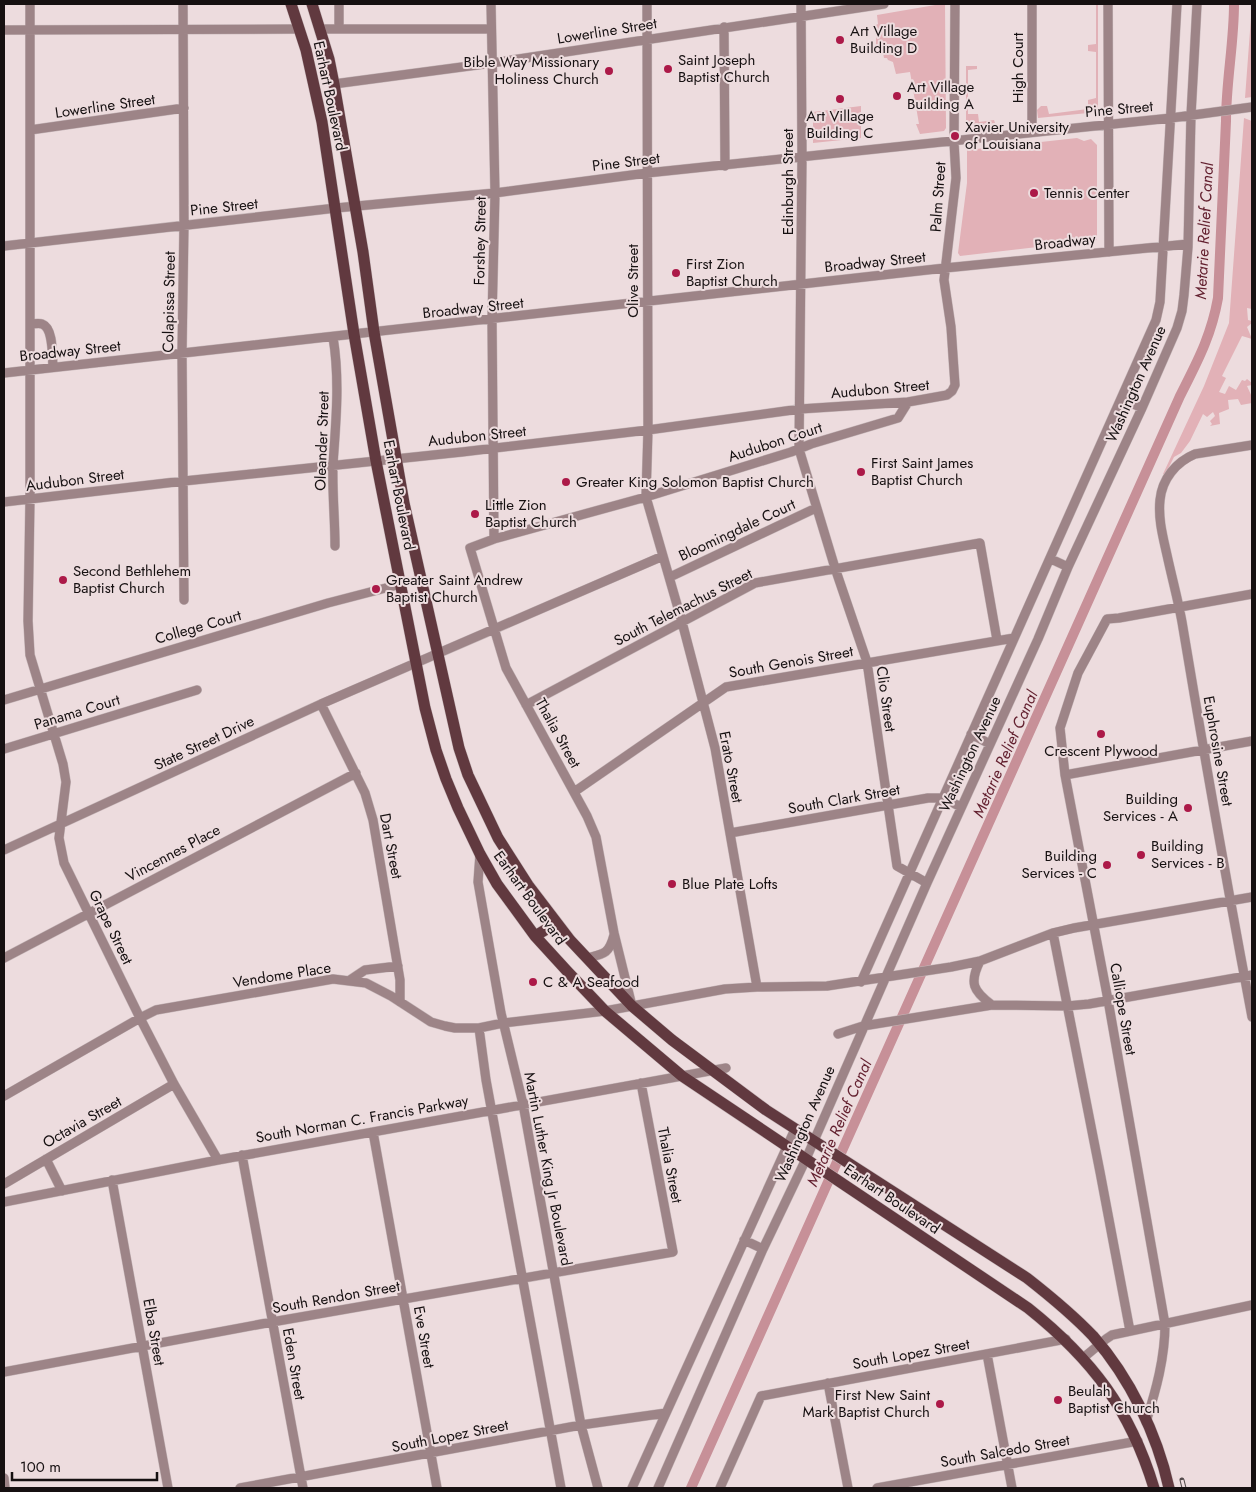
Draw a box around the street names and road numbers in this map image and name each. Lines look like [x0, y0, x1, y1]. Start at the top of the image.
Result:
street label: Lowerline Street [555, 12, 659, 50]
street label: High Court [1007, 32, 1029, 103]
street label: Earhart Boulevard [308, 39, 352, 153]
street label: Lowerline Street [54, 88, 157, 124]
street label: Pine Street [1084, 95, 1154, 123]
street label: Edinburgh Street [777, 128, 799, 235]
street label: Pine Street [591, 147, 661, 177]
street label: Palm Street [925, 161, 951, 233]
street label: Pine Street [189, 192, 259, 221]
street label: Forshey Street [468, 196, 492, 286]
street label: Broadway [1033, 228, 1097, 256]
street label: Olive Street [622, 244, 644, 318]
street label: Broadway Street [823, 246, 927, 278]
street label: Colapissa Street [157, 251, 181, 353]
street label: Broadway Street [421, 292, 525, 324]
street label: Washington Avenue [1100, 322, 1172, 446]
street label: Broadway Street [18, 335, 122, 367]
street label: Audubon Street [830, 374, 931, 404]
street label: Oleander Street [309, 390, 335, 491]
street label: Audubon Court [725, 416, 825, 468]
street label: Audubon Street [427, 420, 528, 452]
street label: Earhart Boulevard [378, 438, 420, 552]
street label: Audubon Street [25, 463, 126, 497]
street label: Bloomingdale Court [675, 493, 799, 567]
street label: South Telemachus Street [610, 562, 756, 651]
street label: College Court [152, 604, 244, 650]
street label: South Genois Street [727, 640, 855, 684]
street label: Clio Street [871, 665, 902, 734]
street label: Panama Court [31, 688, 123, 735]
street label: Washington Avenue [933, 692, 1007, 816]
street label: Thalia Street [530, 694, 586, 772]
street label: Euphrosine Street [1197, 694, 1239, 808]
street label: State Street Drive [150, 710, 258, 776]
street label: Erato Street [713, 729, 749, 805]
street label: South Clark Street [786, 778, 902, 820]
street label: Dart Street [374, 811, 408, 881]
street label: Vincennes Place [122, 819, 224, 887]
street label: Earhart Boulevard [488, 846, 572, 950]
street label: Grape Street [83, 886, 139, 968]
street label: Vendome Place [232, 956, 333, 994]
street label: Calliope Street [1104, 961, 1142, 1057]
street label: Washington Avenue [769, 1062, 841, 1186]
street label: Martin Luther King Jr Boulevard [518, 1070, 578, 1268]
street label: South Norman C. Francis Parkway [254, 1089, 470, 1149]
street label: Octavia Street [38, 1090, 126, 1153]
street label: Thalia Street [652, 1125, 688, 1205]
street label: Earhart Boulevard [839, 1159, 945, 1239]
street label: South Rendon Street [270, 1275, 402, 1319]
street label: Elba Street [137, 1297, 171, 1368]
street label: Eve Street [408, 1304, 440, 1370]
street label: Eden Street [277, 1326, 311, 1402]
street label: South Lopez Street [851, 1333, 972, 1375]
street label: South Lopez Street [390, 1414, 511, 1458]
street label: South Salcedo Street [939, 1429, 1072, 1473]

